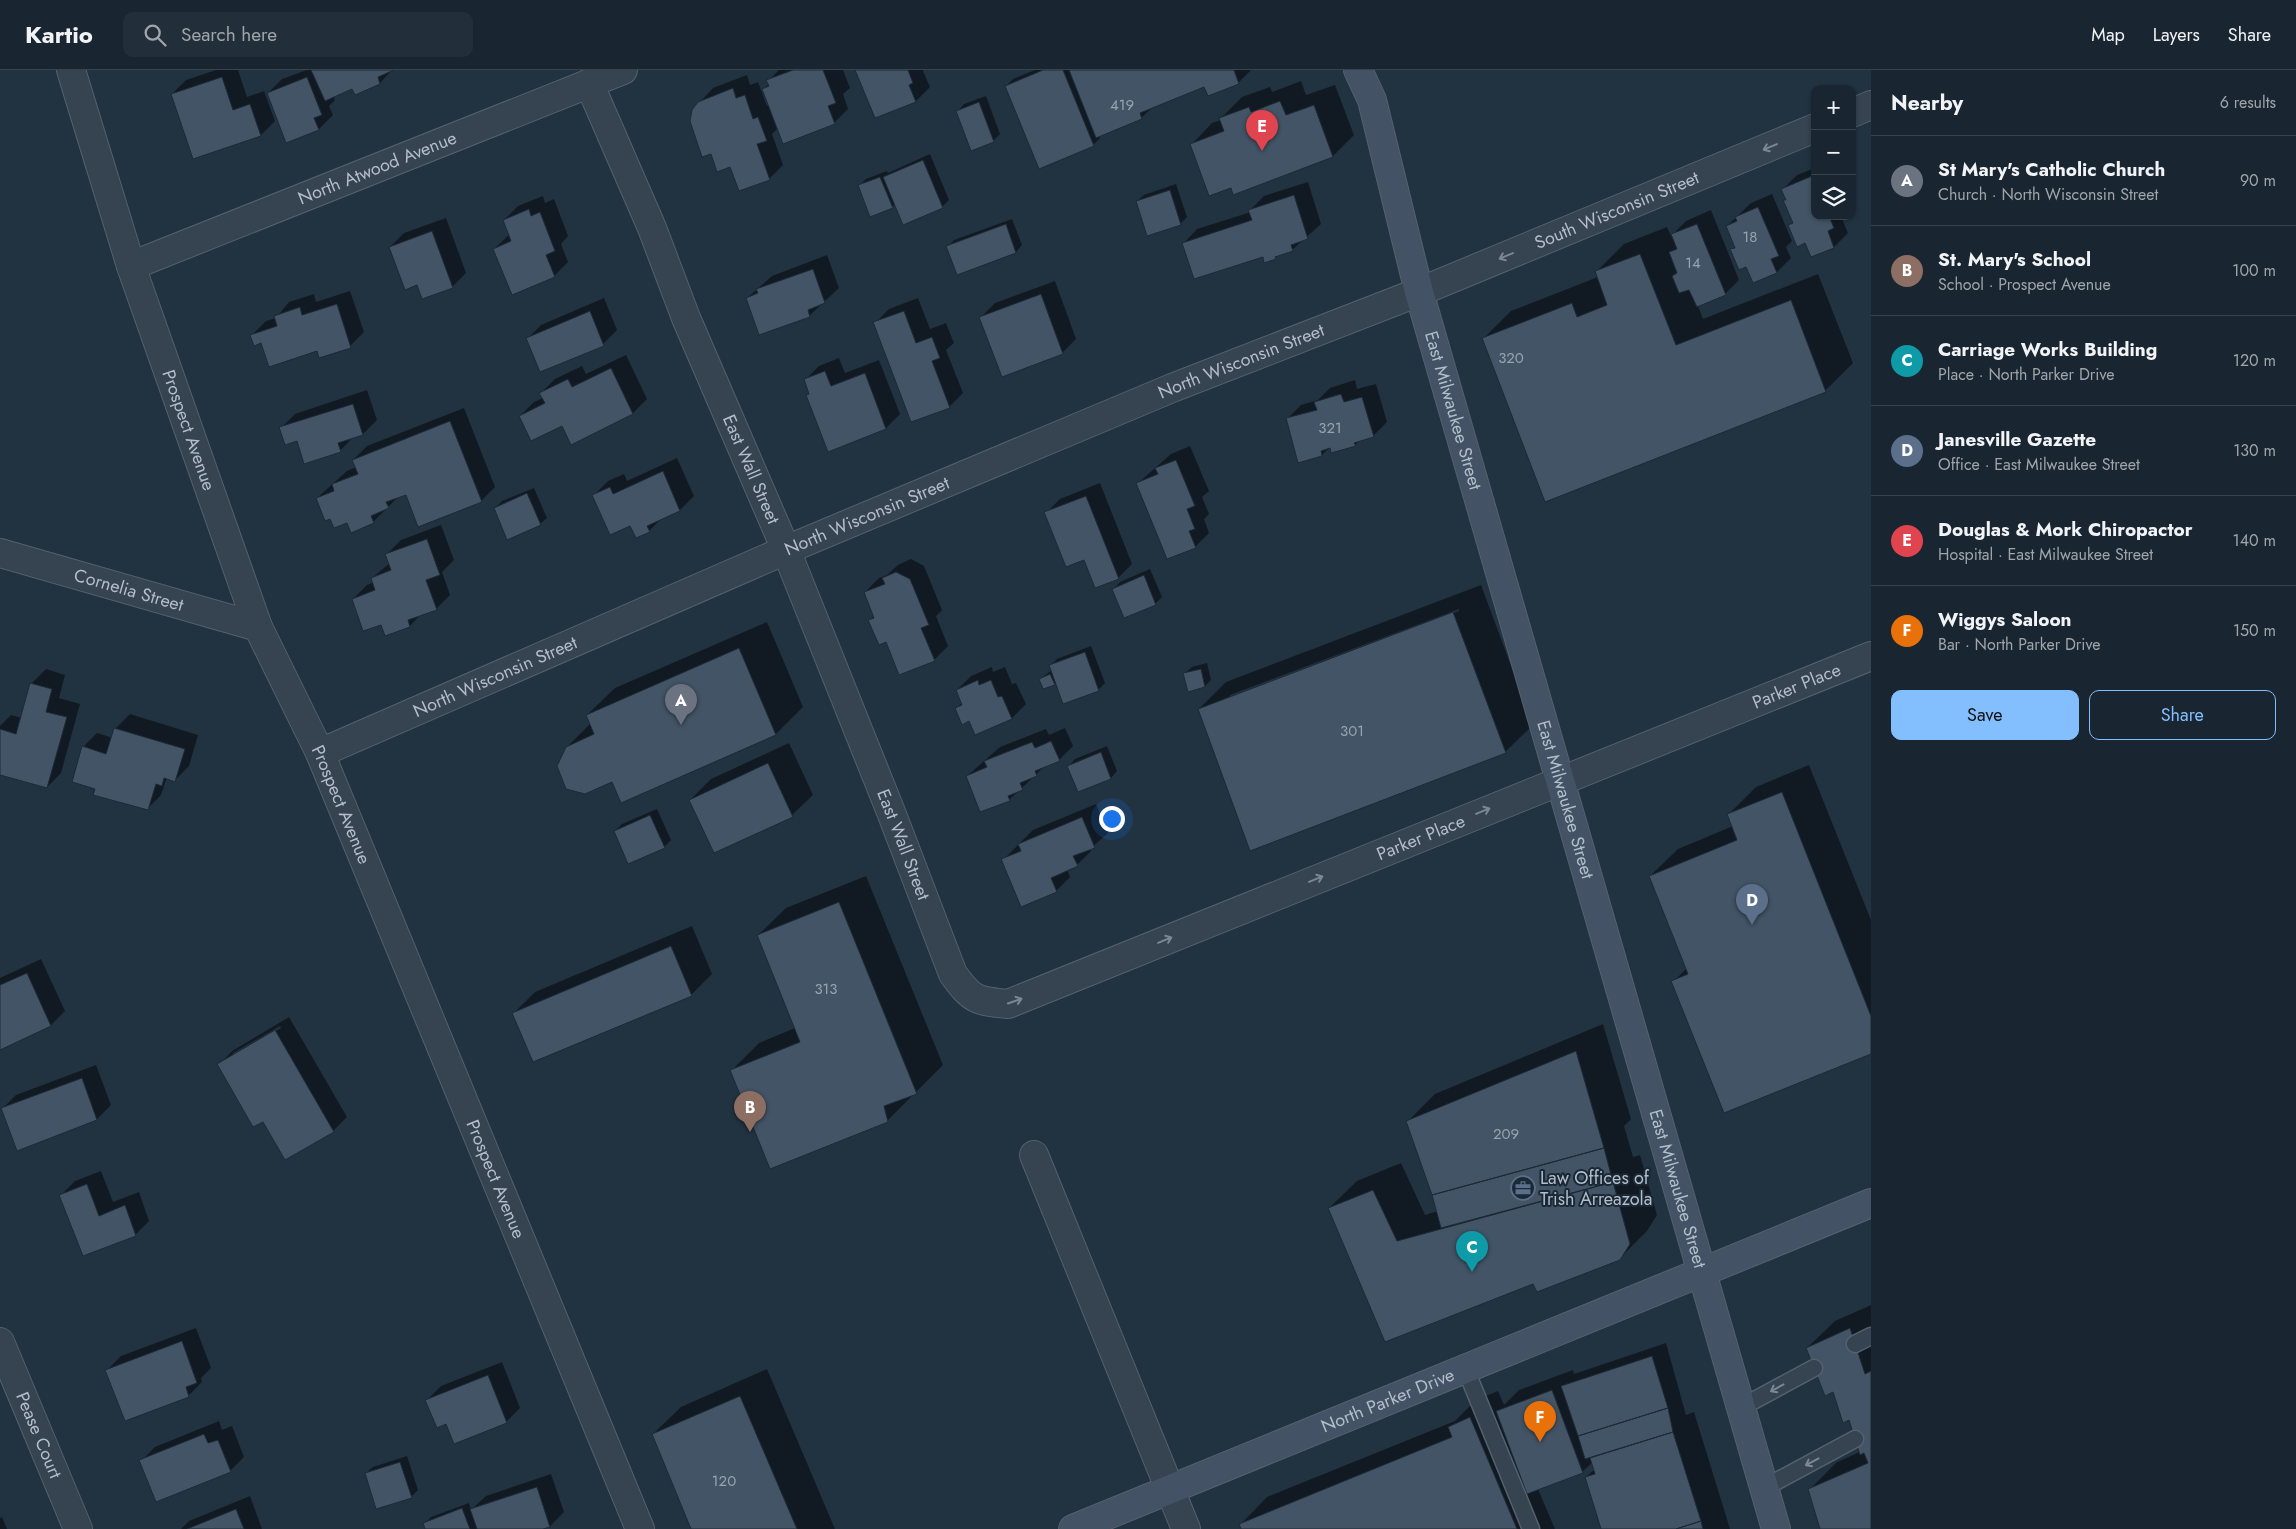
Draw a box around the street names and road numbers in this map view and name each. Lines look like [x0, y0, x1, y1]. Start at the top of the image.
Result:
street label: North Atwood Avenue [294, 125, 460, 211]
street label: South Wisconsin Street [1531, 164, 1704, 256]
street label: North Wisconsin Street [1154, 317, 1329, 405]
street label: East Milwaukee Street [1418, 328, 1489, 493]
street label: Prospect Avenue [155, 366, 222, 494]
street label: East Wall Street [716, 410, 787, 529]
street label: North Wisconsin Street [780, 470, 954, 562]
street label: Cornelia Street [71, 562, 187, 618]
street label: North Wisconsin Street [409, 629, 582, 724]
street label: Parker Place [1748, 657, 1845, 716]
street label: East Milwaukee Street [1530, 717, 1601, 883]
street label: Prospect Avenue [305, 741, 377, 868]
street label: East Wall Street [870, 785, 937, 904]
street label: Parker Place [1373, 808, 1469, 867]
street label: East Milwaukee Street [1643, 1106, 1713, 1272]
street label: Prospect Avenue [460, 1116, 532, 1243]
street label: North Parker Drive [1317, 1362, 1458, 1439]
street label: Pease Court [9, 1388, 69, 1483]

